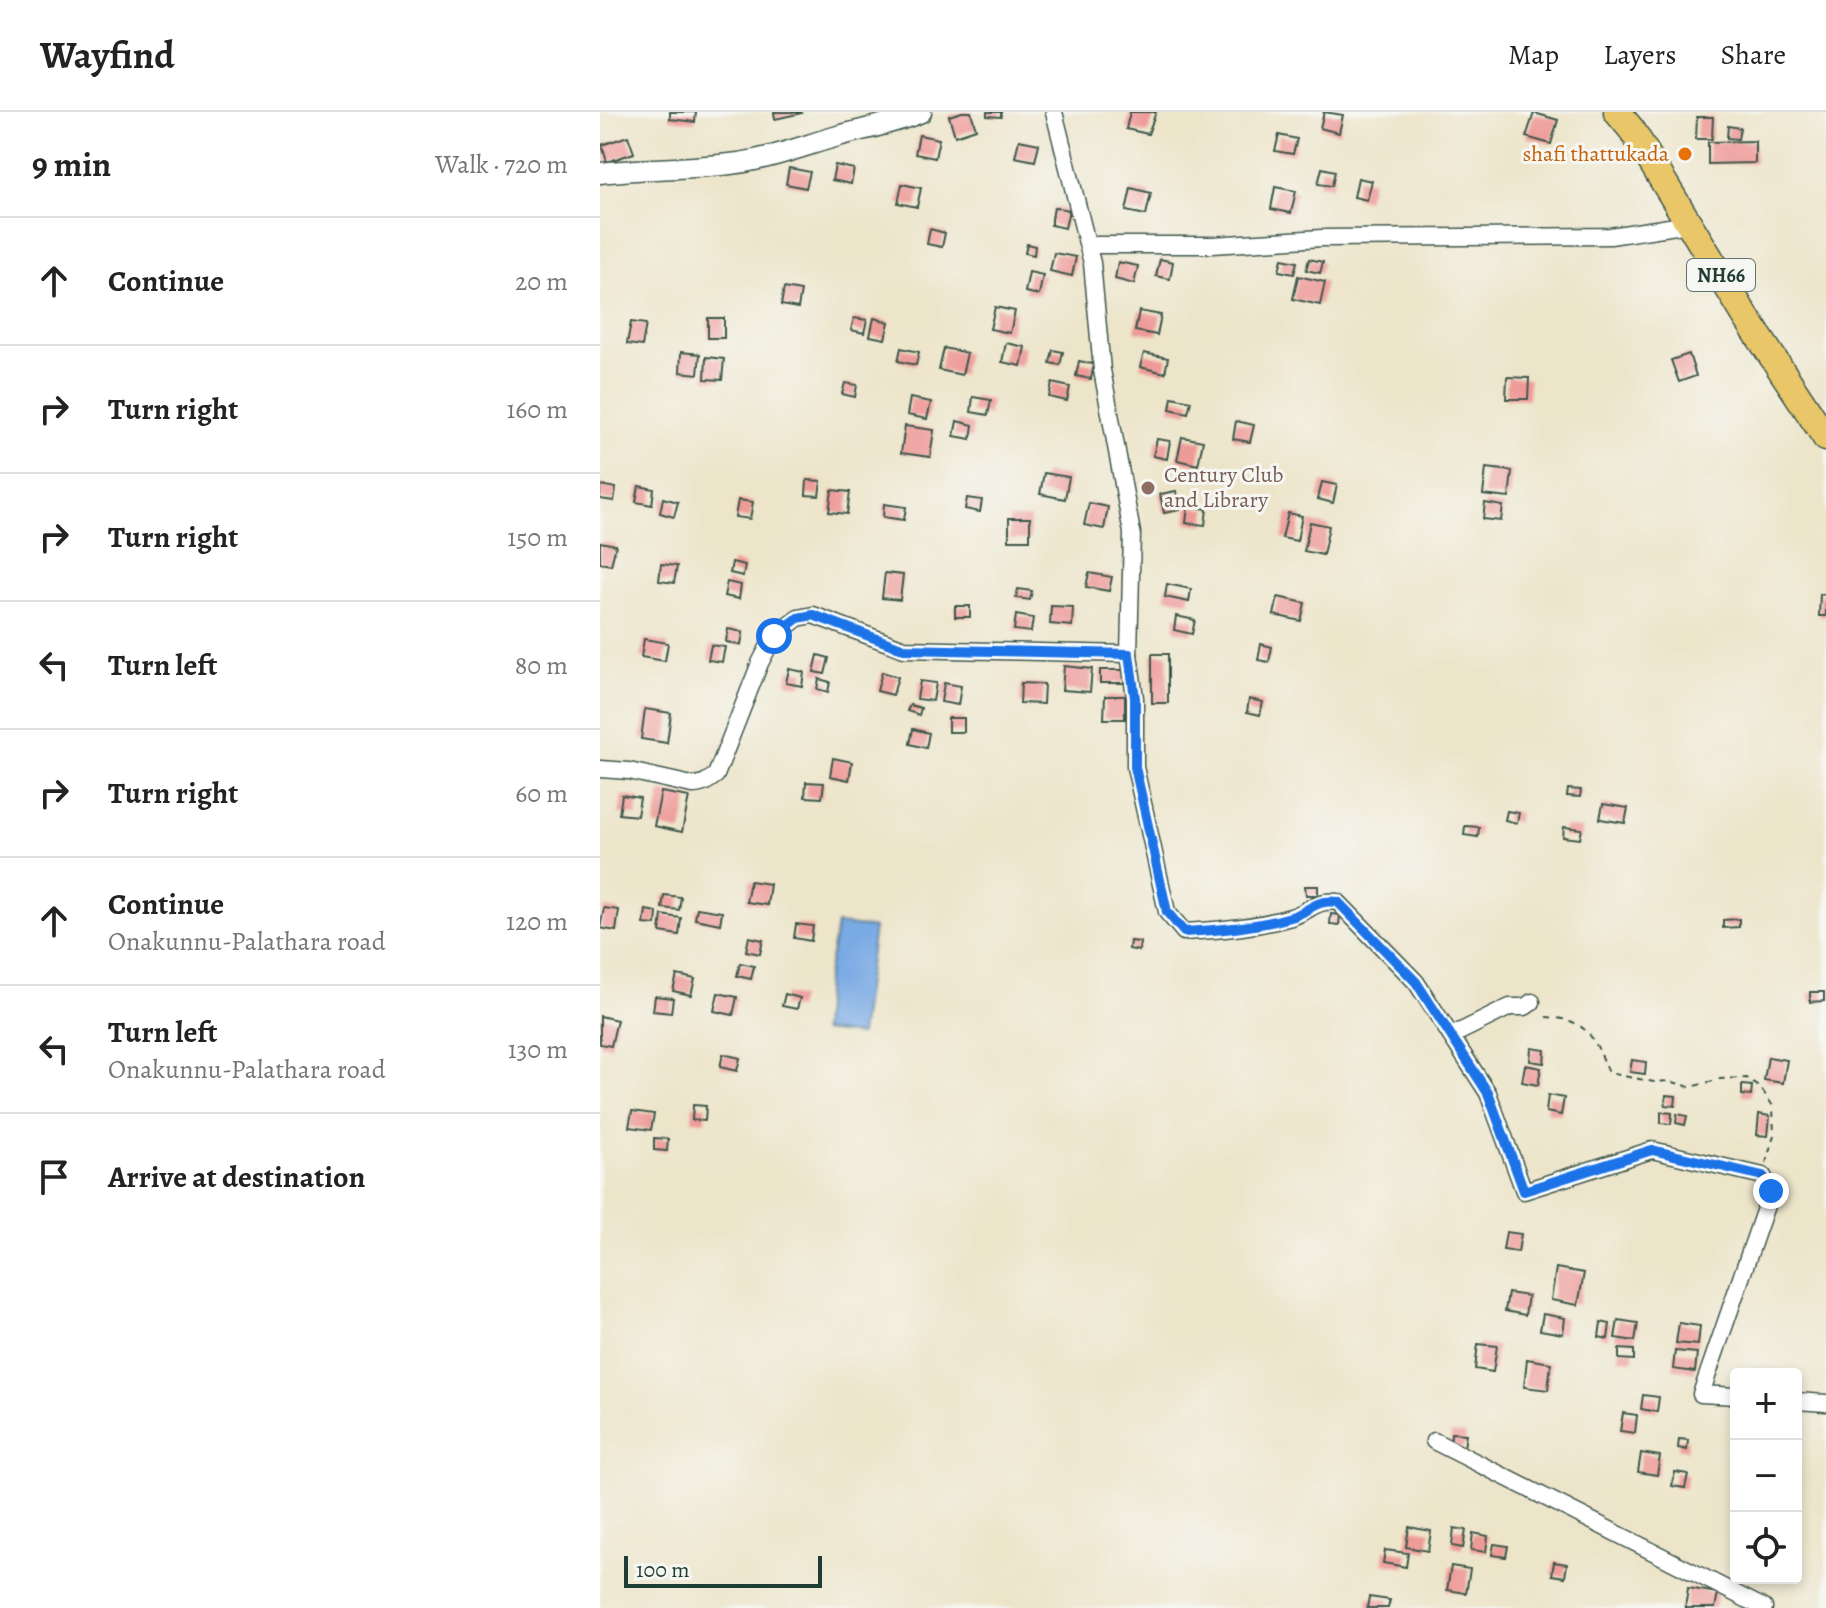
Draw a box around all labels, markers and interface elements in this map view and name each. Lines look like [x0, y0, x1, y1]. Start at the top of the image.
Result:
text: Wayfind [40, 29, 175, 81]
text: Map [1508, 36, 1559, 74]
text: Layers [1603, 36, 1676, 74]
text: Share [1720, 36, 1786, 74]
place label: shafi thattukada [1522, 139, 1670, 169]
text: 9 min [32, 141, 111, 188]
marker: shafi thattukada [1676, 145, 1694, 163]
text: Walk · 720 m [435, 147, 568, 182]
icon: ahead [32, 259, 76, 303]
road number: NH66 [1687, 259, 1755, 291]
text: Continue [108, 261, 224, 301]
text: 20 m [515, 264, 568, 299]
icon: right [32, 387, 76, 431]
text: Turn right [108, 389, 238, 429]
text: 160 m [506, 392, 568, 427]
place label: Century Club and Library [1164, 460, 1284, 515]
marker: Century Club and Library [1139, 479, 1157, 497]
icon: right [32, 515, 76, 559]
text: Turn right [108, 517, 238, 557]
text: 150 m [507, 520, 568, 555]
route start [756, 618, 792, 654]
icon: left [32, 643, 76, 687]
text: Turn left [108, 645, 217, 685]
text: 80 m [515, 648, 568, 683]
icon: right [32, 771, 76, 815]
text: Turn right [108, 773, 238, 813]
text: 60 m [515, 776, 568, 811]
text: Continue [108, 884, 224, 924]
icon: ahead [32, 899, 76, 943]
text: 120 m [506, 904, 568, 939]
text: Onakunnu-Palathara road [108, 924, 386, 959]
text: Turn left [108, 1012, 217, 1052]
icon: left [32, 1027, 76, 1071]
text: 130 m [508, 1032, 568, 1067]
text: Onakunnu-Palathara road [108, 1052, 386, 1087]
icon: arrive [32, 1155, 76, 1199]
text: Arrive at destination [108, 1157, 365, 1197]
route end [1753, 1173, 1789, 1209]
map controls [1730, 1368, 1802, 1584]
button: + [1730, 1368, 1802, 1440]
button: − [1730, 1440, 1802, 1512]
button: locate [1730, 1512, 1802, 1584]
scale bar [624, 1552, 822, 1588]
text: 100 m [636, 1555, 690, 1585]

